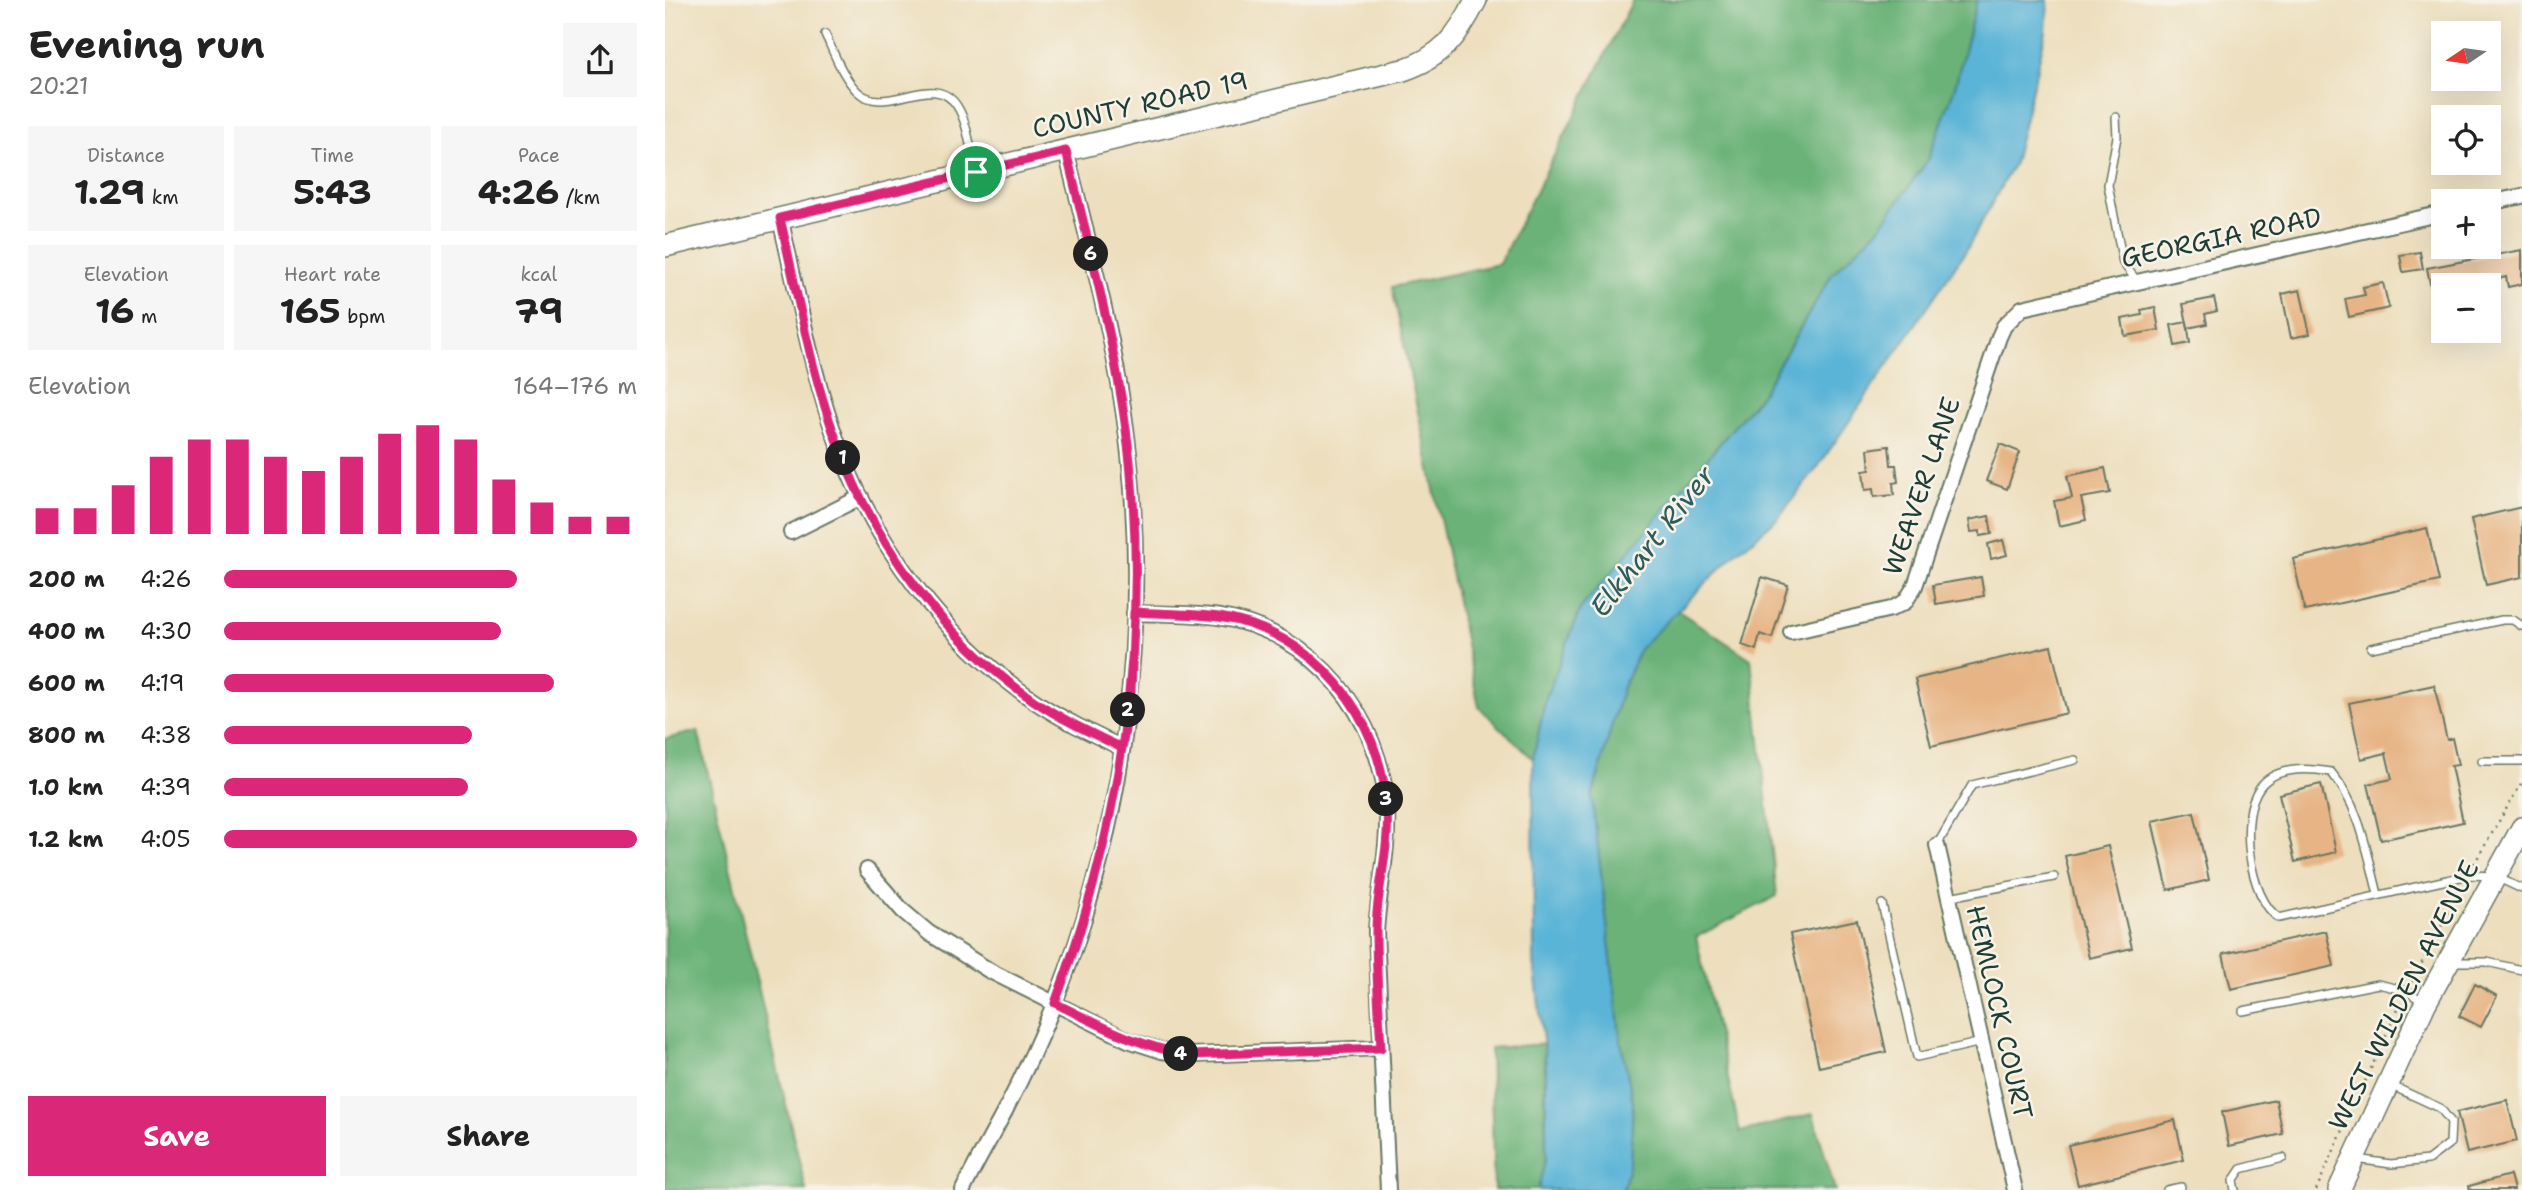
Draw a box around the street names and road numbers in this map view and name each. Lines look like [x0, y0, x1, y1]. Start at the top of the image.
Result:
street label: COUNTY ROAD 19 [1029, 62, 1251, 146]
street label: GEORGIA ROAD [2118, 199, 2324, 275]
street label: WEAVER LANE [1874, 392, 1968, 580]
street label: WEST WILDEN AVENUE [2320, 854, 2486, 1136]
street label: HEMLOCK COURT [1958, 902, 2042, 1122]

